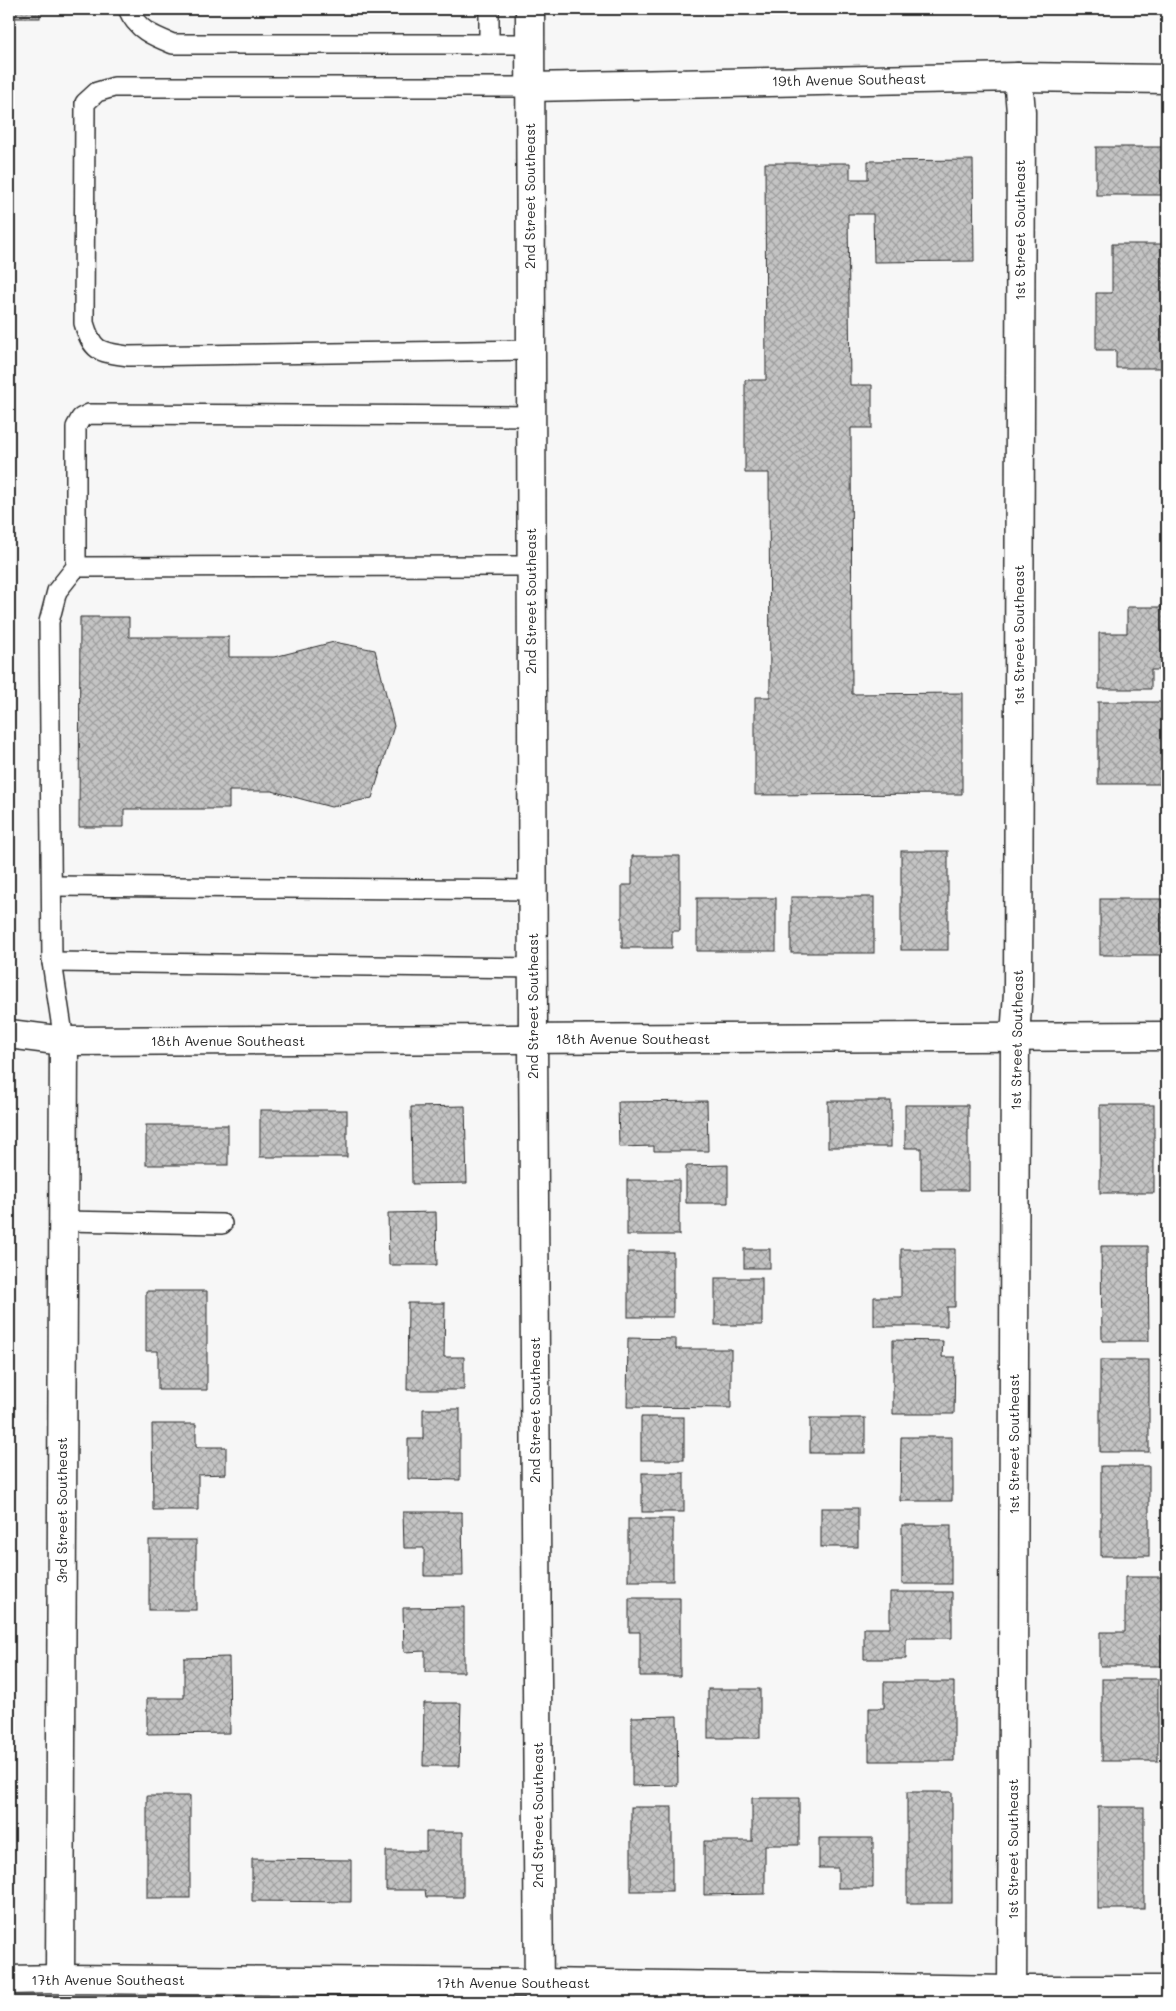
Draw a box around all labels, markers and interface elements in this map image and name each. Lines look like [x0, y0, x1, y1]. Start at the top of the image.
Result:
street label: 19th Avenue Southeast [772, 69, 926, 90]
street label: 2nd Street Southeast [520, 123, 539, 269]
street label: 1st Street Southeast [1010, 160, 1029, 301]
street label: 2nd Street Southeast [521, 528, 540, 674]
street label: 1st Street Southeast [1009, 565, 1028, 706]
street label: 2nd Street Southeast [523, 933, 542, 1079]
street label: 1st Street Southeast [1006, 969, 1027, 1111]
street label: 18th Avenue Southeast [556, 1029, 710, 1048]
street label: 18th Avenue Southeast [151, 1031, 305, 1050]
street label: 2nd Street Southeast [525, 1337, 544, 1483]
street label: 1st Street Southeast [1004, 1374, 1023, 1515]
street label: 3rd Street Southeast [52, 1437, 71, 1583]
street label: 2nd Street Southeast [528, 1742, 547, 1888]
street label: 1st Street Southeast [1003, 1779, 1022, 1920]
street label: 17th Avenue Southeast [31, 1970, 185, 1989]
street label: 17th Avenue Southeast [436, 1973, 590, 1992]

